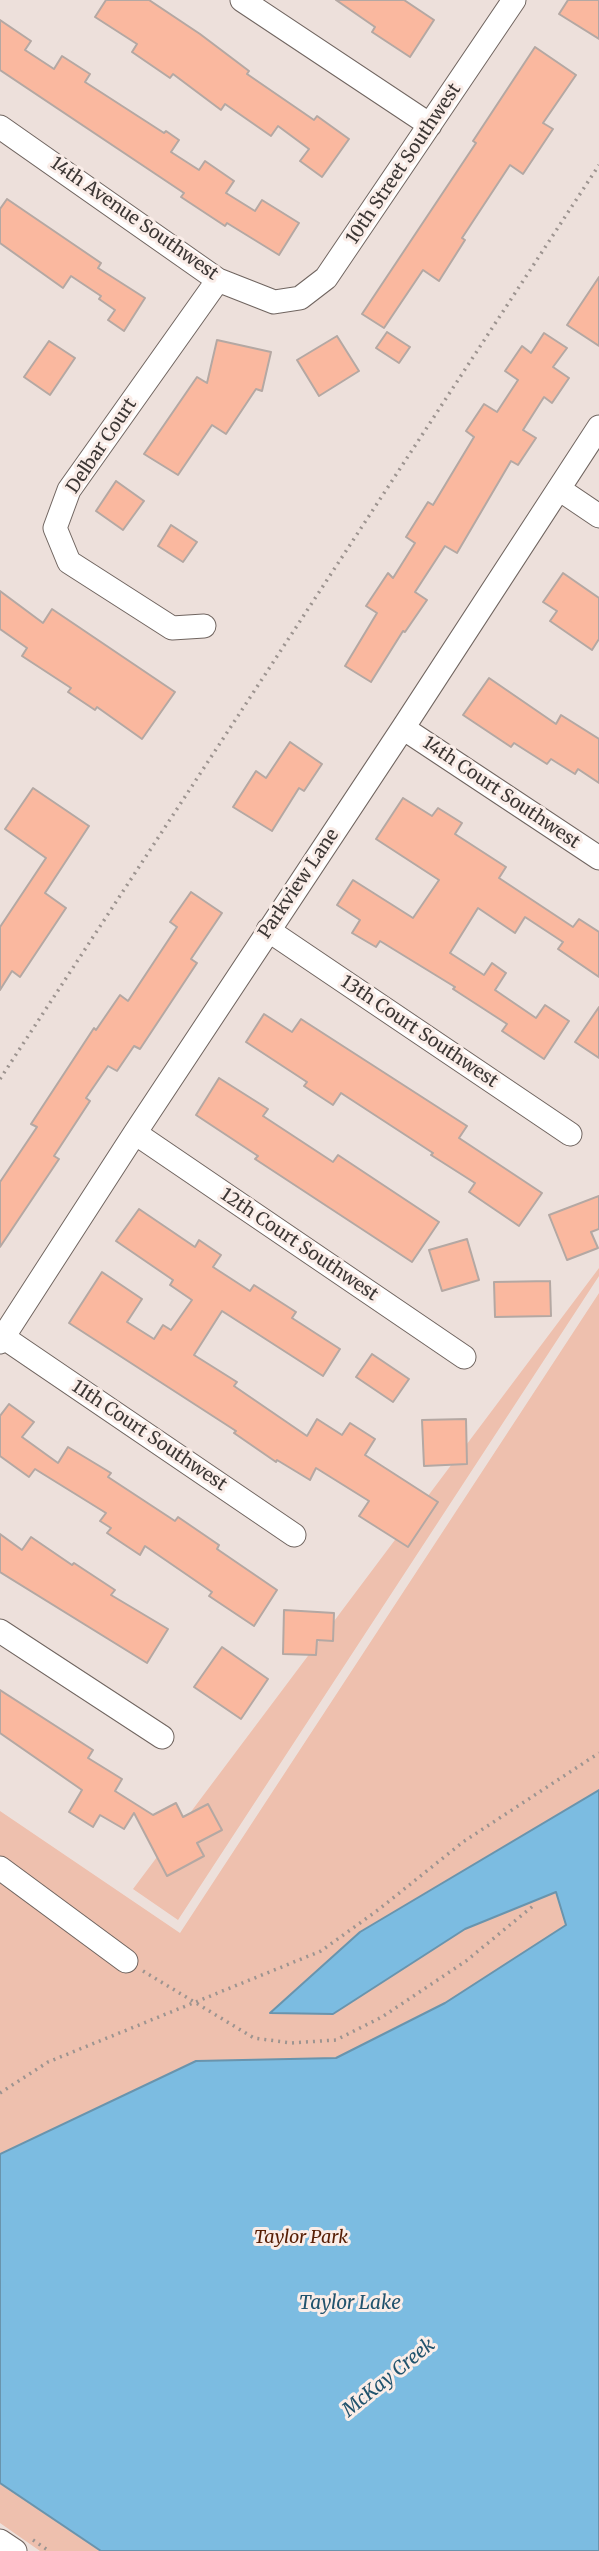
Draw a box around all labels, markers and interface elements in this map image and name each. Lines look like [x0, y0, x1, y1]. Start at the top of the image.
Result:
street label: 10th Street Southwest [342, 79, 466, 249]
street label: 14th Avenue Southwest [46, 153, 222, 285]
street label: Delbar Court [62, 394, 142, 498]
street label: 14th Court Southwest [418, 732, 584, 854]
street label: Parkview Lane [254, 825, 344, 943]
street label: 13th Court Southwest [336, 971, 502, 1093]
street label: 12th Court Southwest [216, 1184, 382, 1306]
street label: 11th Court Southwest [67, 1376, 231, 1496]
park label: Taylor Park [254, 2227, 348, 2249]
water label: Taylor Lake [299, 2293, 401, 2315]
water label: McKay Creek [338, 2334, 440, 2422]

